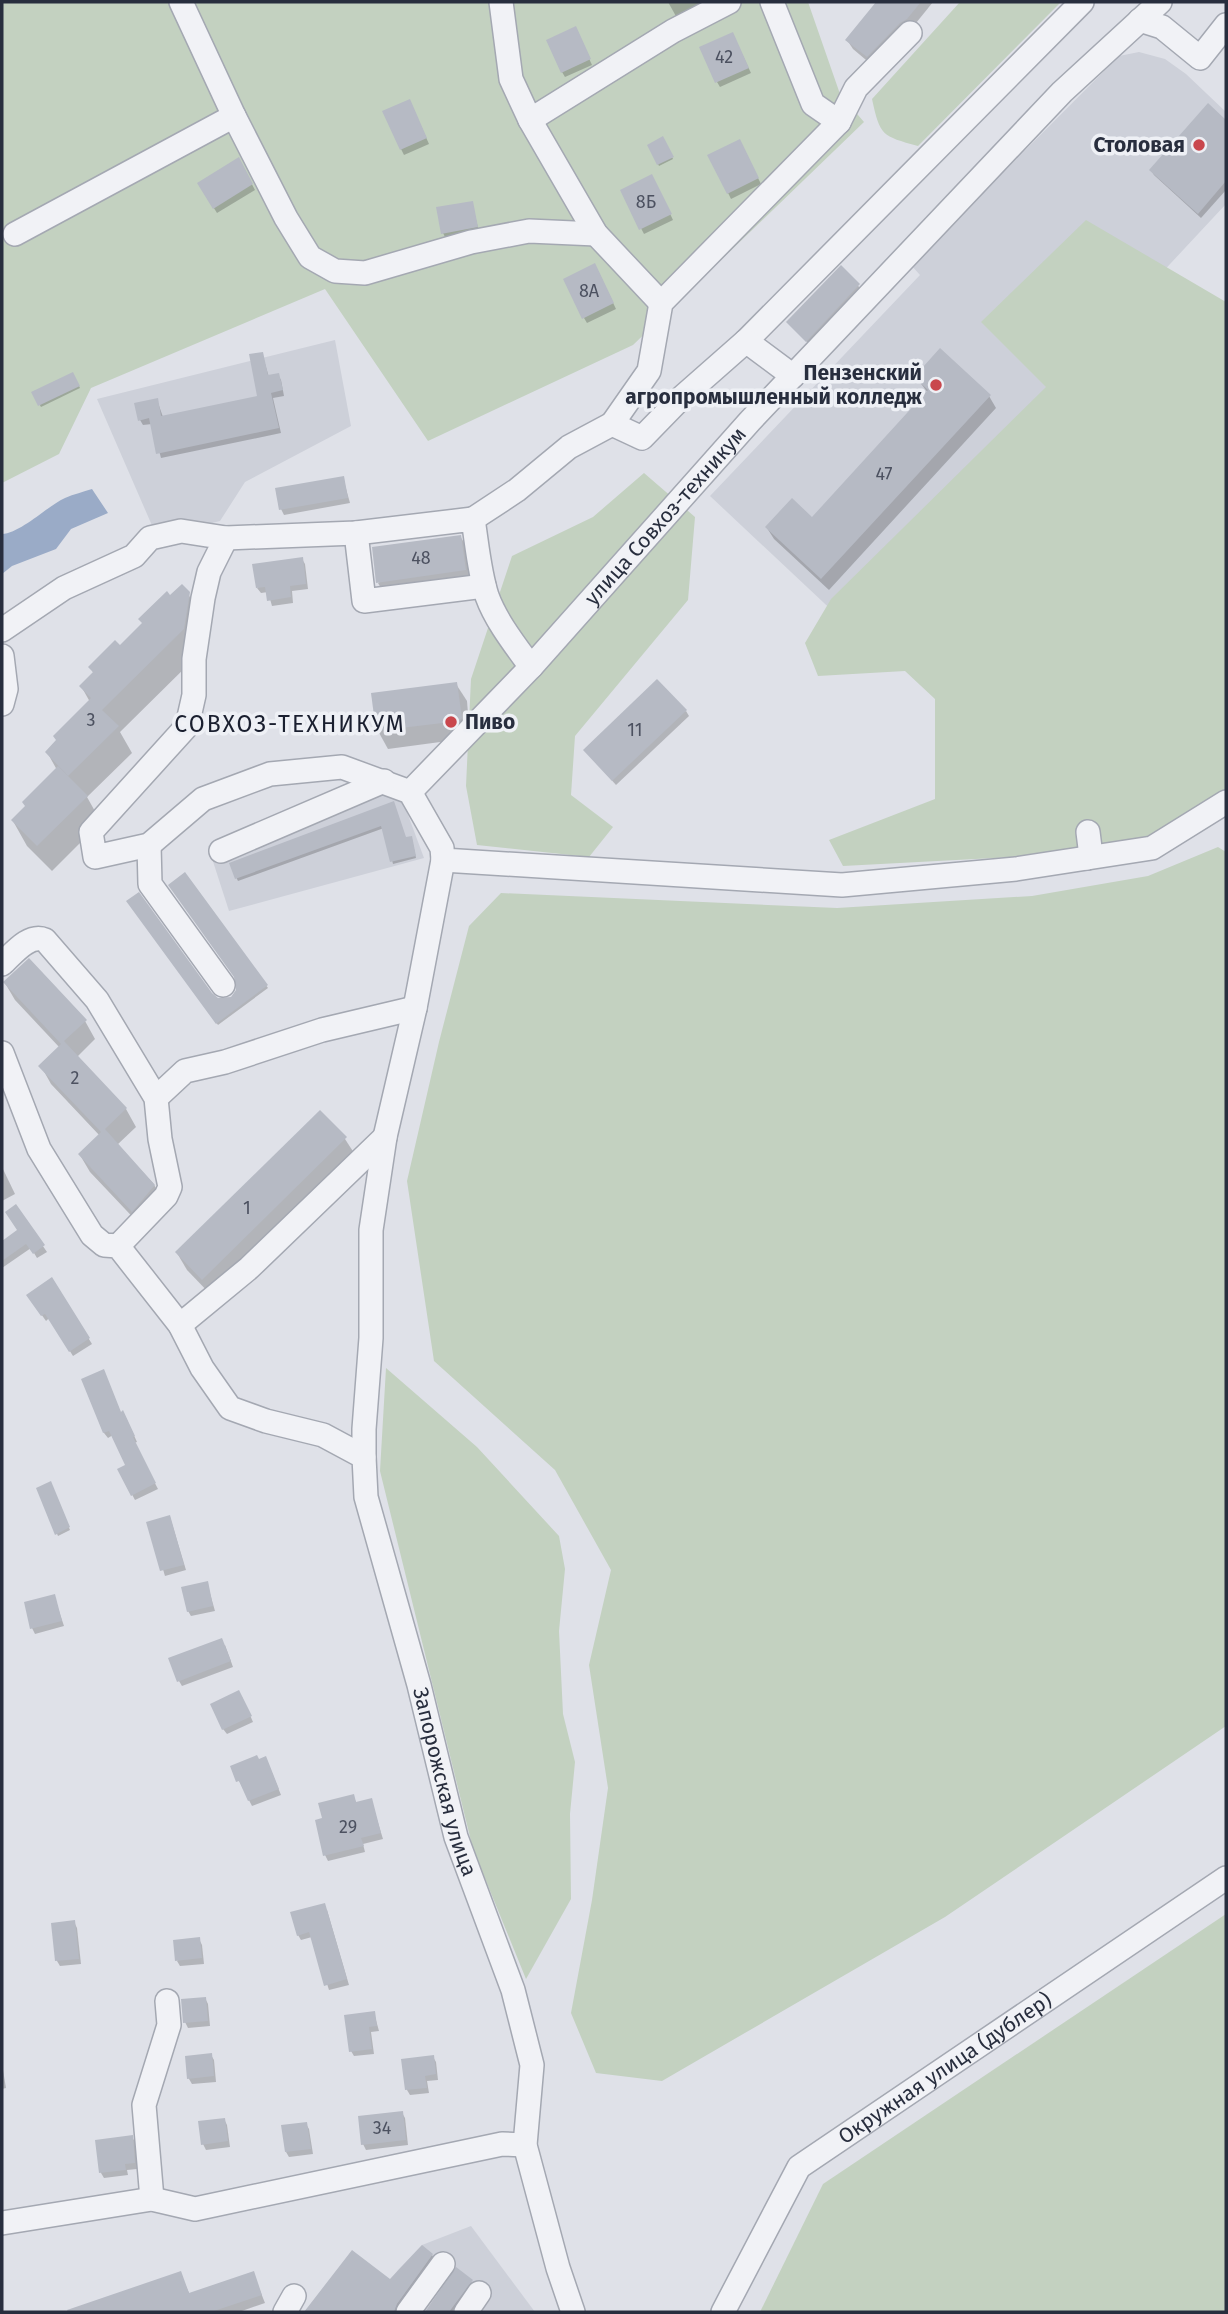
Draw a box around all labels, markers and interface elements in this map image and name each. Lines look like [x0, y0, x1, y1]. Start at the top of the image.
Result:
house number: 42 [715, 46, 733, 68]
place label: Столовая [1093, 132, 1185, 158]
marker: Столовая [1191, 137, 1207, 153]
house number: 8Б [636, 191, 656, 213]
house number: 8А [579, 280, 600, 302]
place label: Пензенский агропромышленный колледж [625, 360, 922, 410]
marker: Пензенский агропромышленный колледж [928, 377, 944, 393]
street label: улица Совхоз-техникум [579, 422, 752, 611]
house number: 47 [875, 463, 893, 485]
house number: 48 [411, 547, 431, 569]
house number: 3 [87, 709, 95, 731]
place label: Пиво [465, 709, 515, 735]
district label: СОВХОЗ-ТЕХНИКУМ [174, 710, 406, 738]
marker: Пиво [443, 714, 459, 730]
house number: 11 [627, 719, 643, 741]
house number: 2 [71, 1067, 80, 1089]
house number: 1 [243, 1197, 251, 1219]
street label: Запорожская улица [407, 1685, 482, 1880]
house number: 29 [339, 1816, 357, 1838]
street label: Окружная улица (дублер) [833, 1987, 1057, 2150]
house number: 34 [373, 2117, 392, 2139]

